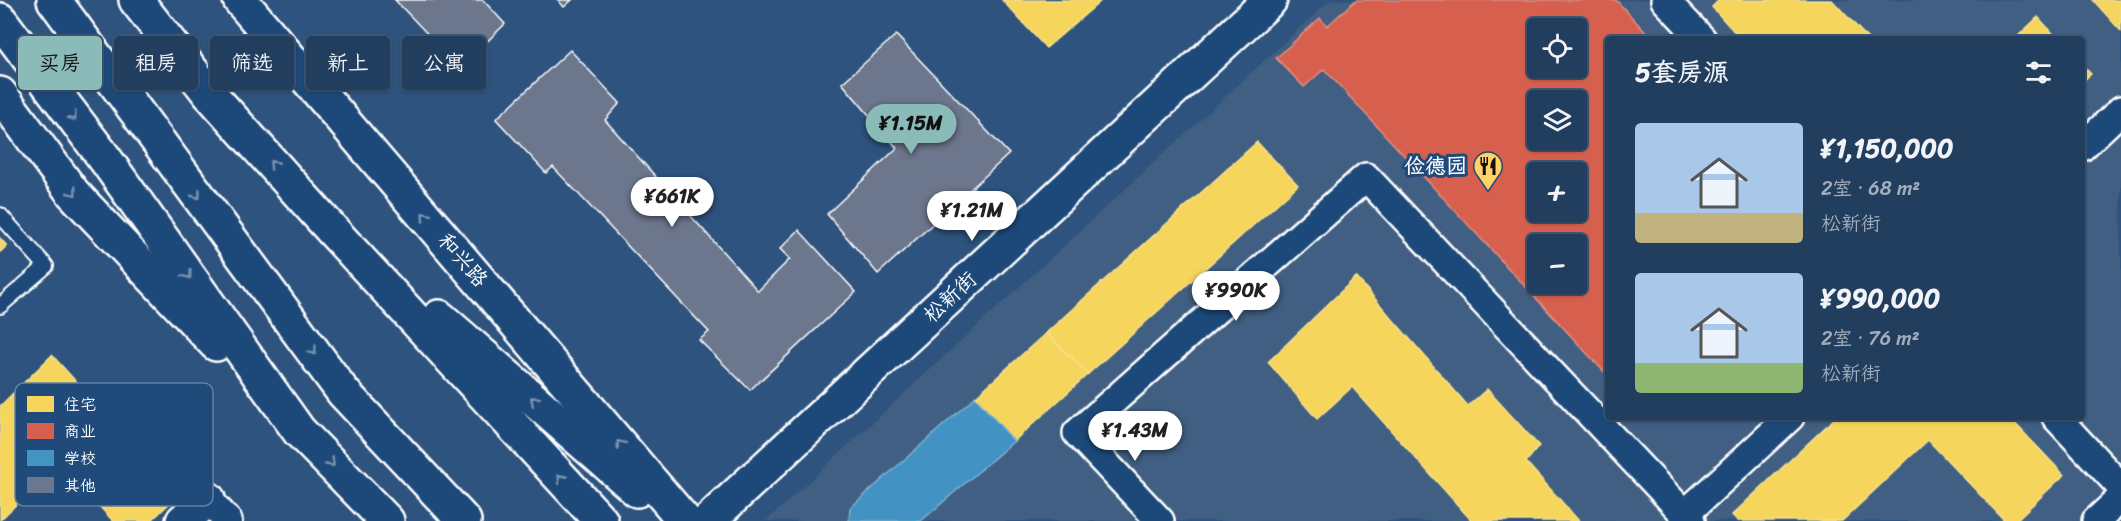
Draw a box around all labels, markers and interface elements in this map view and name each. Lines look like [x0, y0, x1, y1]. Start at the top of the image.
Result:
map controls [1527, 18, 1587, 294]
button: locate [1527, 18, 1587, 78]
chip: 买房 [18, 36, 102, 90]
chip: 租房 [114, 36, 198, 90]
chip: 筛选 [210, 36, 294, 90]
chip: 新上 [306, 36, 390, 90]
chip: 公寓 [402, 36, 486, 90]
text: 5套房源 [1635, 49, 1729, 95]
icon: filters [2022, 56, 2055, 89]
button: layers [1527, 90, 1587, 150]
pin: ¥1.15M [862, 104, 960, 155]
text: ¥1.15M [880, 106, 942, 141]
one-way arrow [66, 110, 77, 121]
text: ¥1,150,000 [1821, 125, 1953, 171]
place label: 俭德园 [1404, 147, 1467, 185]
icon: home [1683, 147, 1755, 219]
restaurant icon: 俭德园 [1472, 150, 1504, 192]
one-way arrow [269, 160, 280, 171]
button: + [1527, 162, 1587, 222]
text: 2室 · 68 m² [1821, 171, 1920, 206]
pin: ¥661K [630, 177, 714, 228]
text: ¥661K [645, 179, 699, 214]
one-way arrow [65, 185, 76, 196]
one-way arrow [190, 188, 201, 199]
pin: ¥1.21M [923, 191, 1021, 242]
text: ¥1.21M [941, 193, 1003, 228]
text: 松新街 [1821, 206, 1881, 241]
one-way arrow [421, 212, 432, 223]
street label: 和兴路 [428, 224, 498, 296]
button: − [1527, 234, 1587, 294]
street label: 松新街 [914, 262, 986, 332]
one-way arrow [180, 268, 191, 279]
pin: ¥990K [1194, 271, 1278, 322]
text: ¥990K [1206, 273, 1266, 308]
text: ¥990,000 [1821, 275, 1940, 321]
icon: home [1683, 297, 1755, 369]
text: 2室 · 76 m² [1821, 321, 1920, 356]
one-way arrow [306, 345, 317, 356]
text: 松新街 [1821, 356, 1881, 391]
legend [15, 383, 213, 506]
text: 住宅 [64, 390, 96, 419]
one-way arrow [530, 396, 541, 407]
pin: ¥1.43M [1086, 411, 1184, 462]
text: ¥1.43M [1102, 413, 1168, 448]
text: 商业 [64, 417, 96, 446]
one-way arrow [616, 440, 627, 451]
text: 学校 [64, 444, 96, 473]
one-way arrow [323, 456, 334, 467]
text: 其他 [64, 471, 96, 500]
one-way arrow [557, 474, 568, 485]

